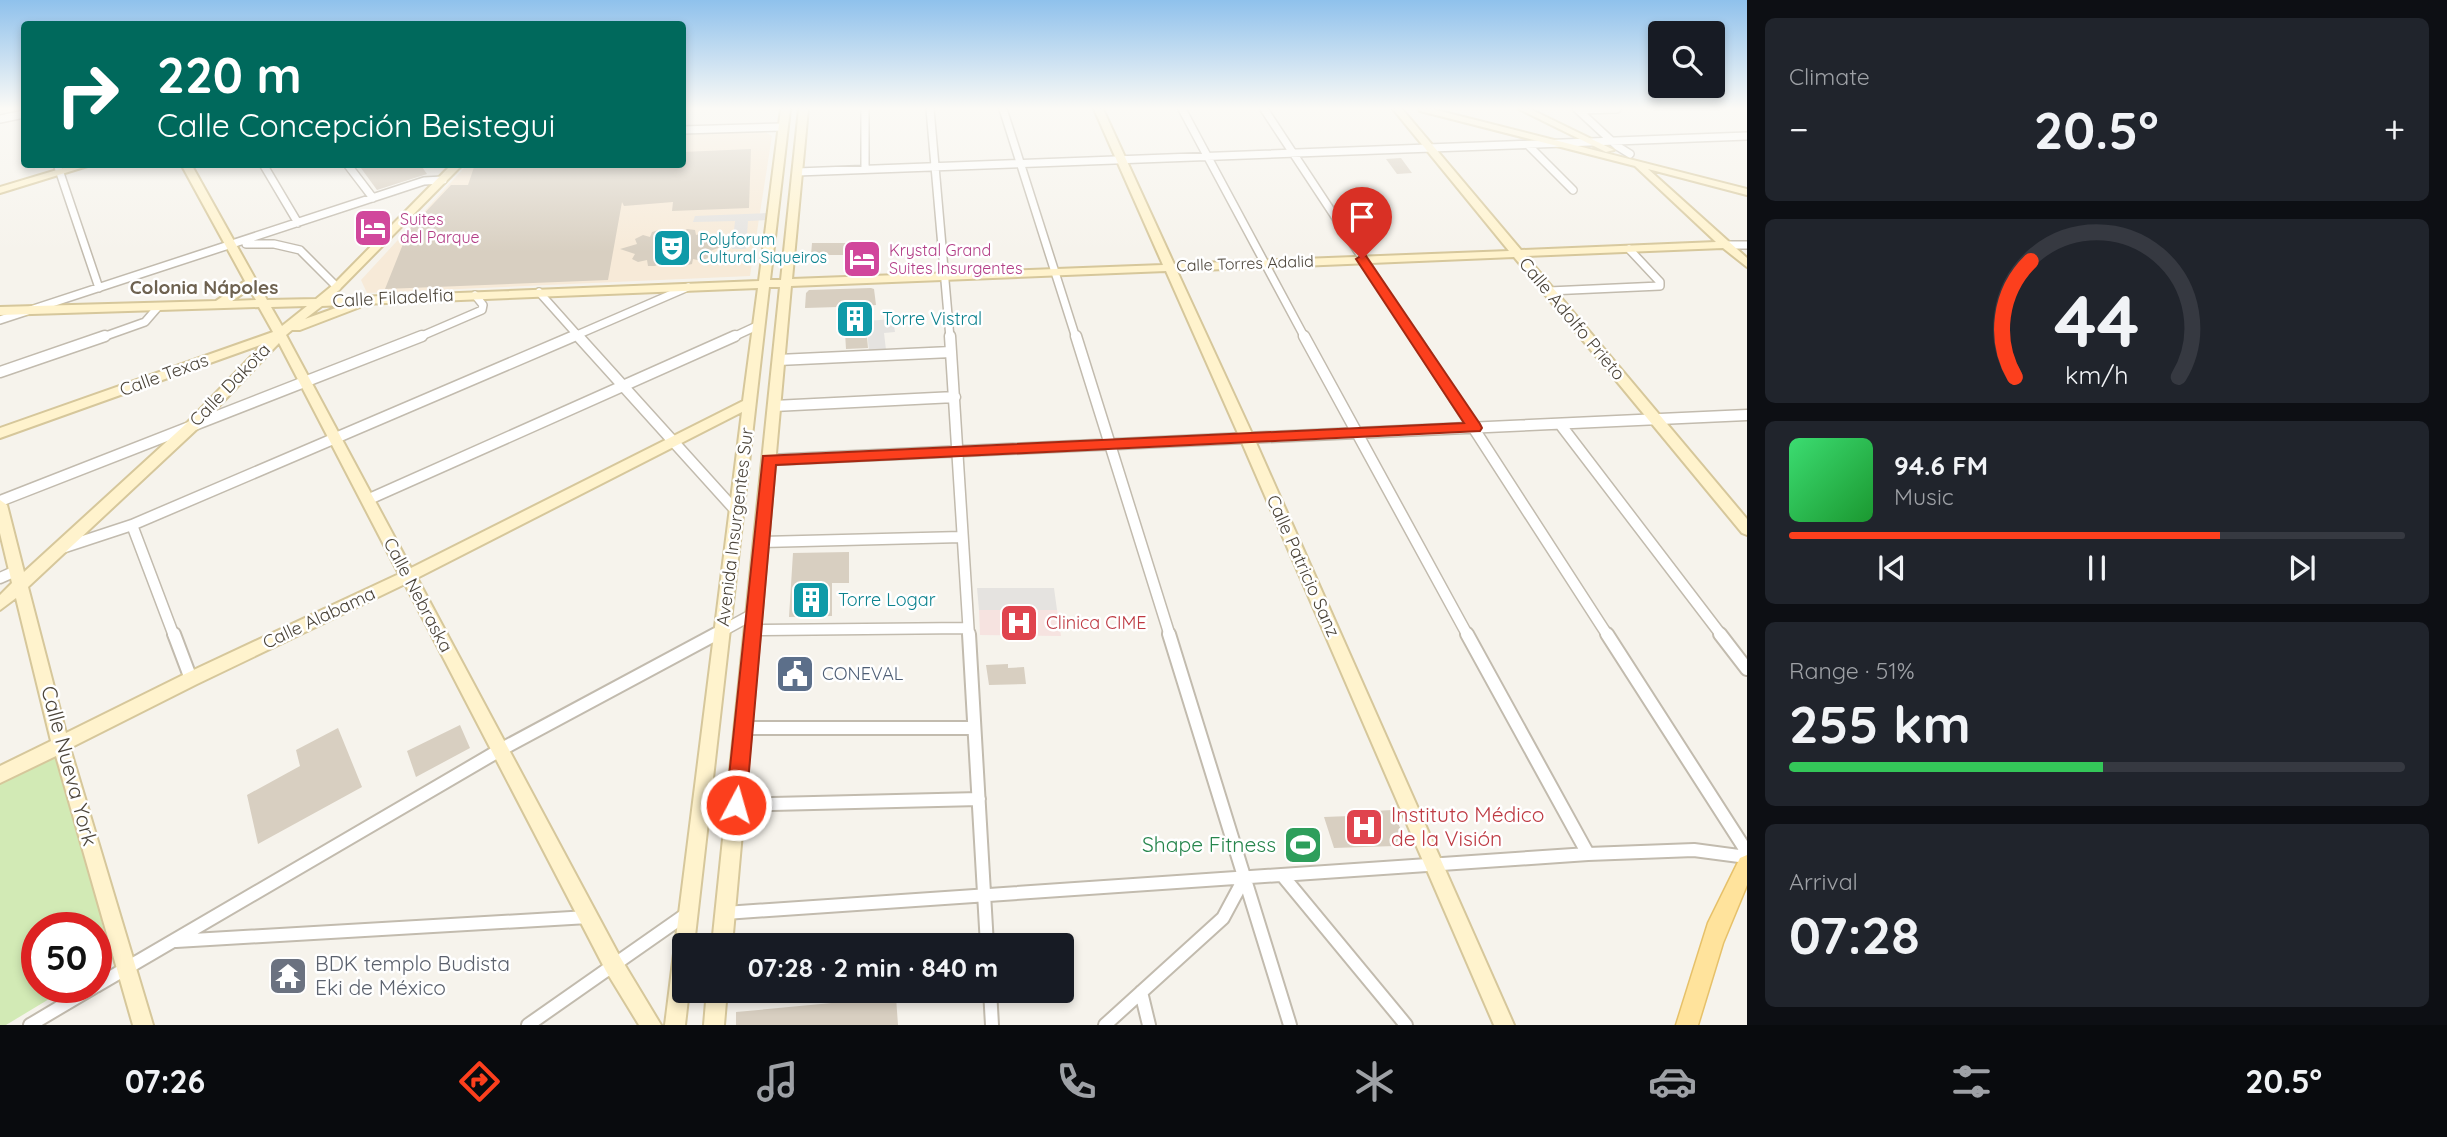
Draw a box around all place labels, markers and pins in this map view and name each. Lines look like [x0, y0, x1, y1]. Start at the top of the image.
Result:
pin [1332, 187, 1392, 259]
hotel icon: Suites del Parque [352, 207, 394, 249]
place label: Suites del Parque [400, 209, 480, 247]
theatre icon: Polyforum Cultural Siqueiros [651, 227, 693, 269]
place label: Polyforum Cultural Siqueiros [699, 229, 827, 267]
hotel icon: Krystal Grand Suites Insurgentes [841, 238, 883, 280]
place label: Krystal Grand Suites Insurgentes [889, 240, 1022, 278]
building icon: Torre Vistral [834, 298, 876, 340]
place label: Torre Vistral [882, 307, 982, 330]
building icon: Torre Logar [790, 579, 832, 621]
place label: Torre Logar [838, 588, 936, 611]
hospital icon: Clinica CIME [998, 602, 1040, 644]
place label: Clinica CIME [1046, 611, 1147, 634]
public building icon: CONEVAL [774, 653, 816, 695]
place label: CONEVAL [822, 662, 904, 685]
place label: Instituto Médico de la Visión [1391, 801, 1544, 851]
hospital icon: Instituto Médico de la Visión [1343, 806, 1385, 848]
sports icon: Shape Fitness [1282, 824, 1324, 866]
place label: Shape Fitness [1142, 831, 1276, 857]
place label: BDK templo Budista Eki de México [315, 950, 510, 1000]
temple icon: BDK templo Budista Eki de México [267, 955, 309, 997]

